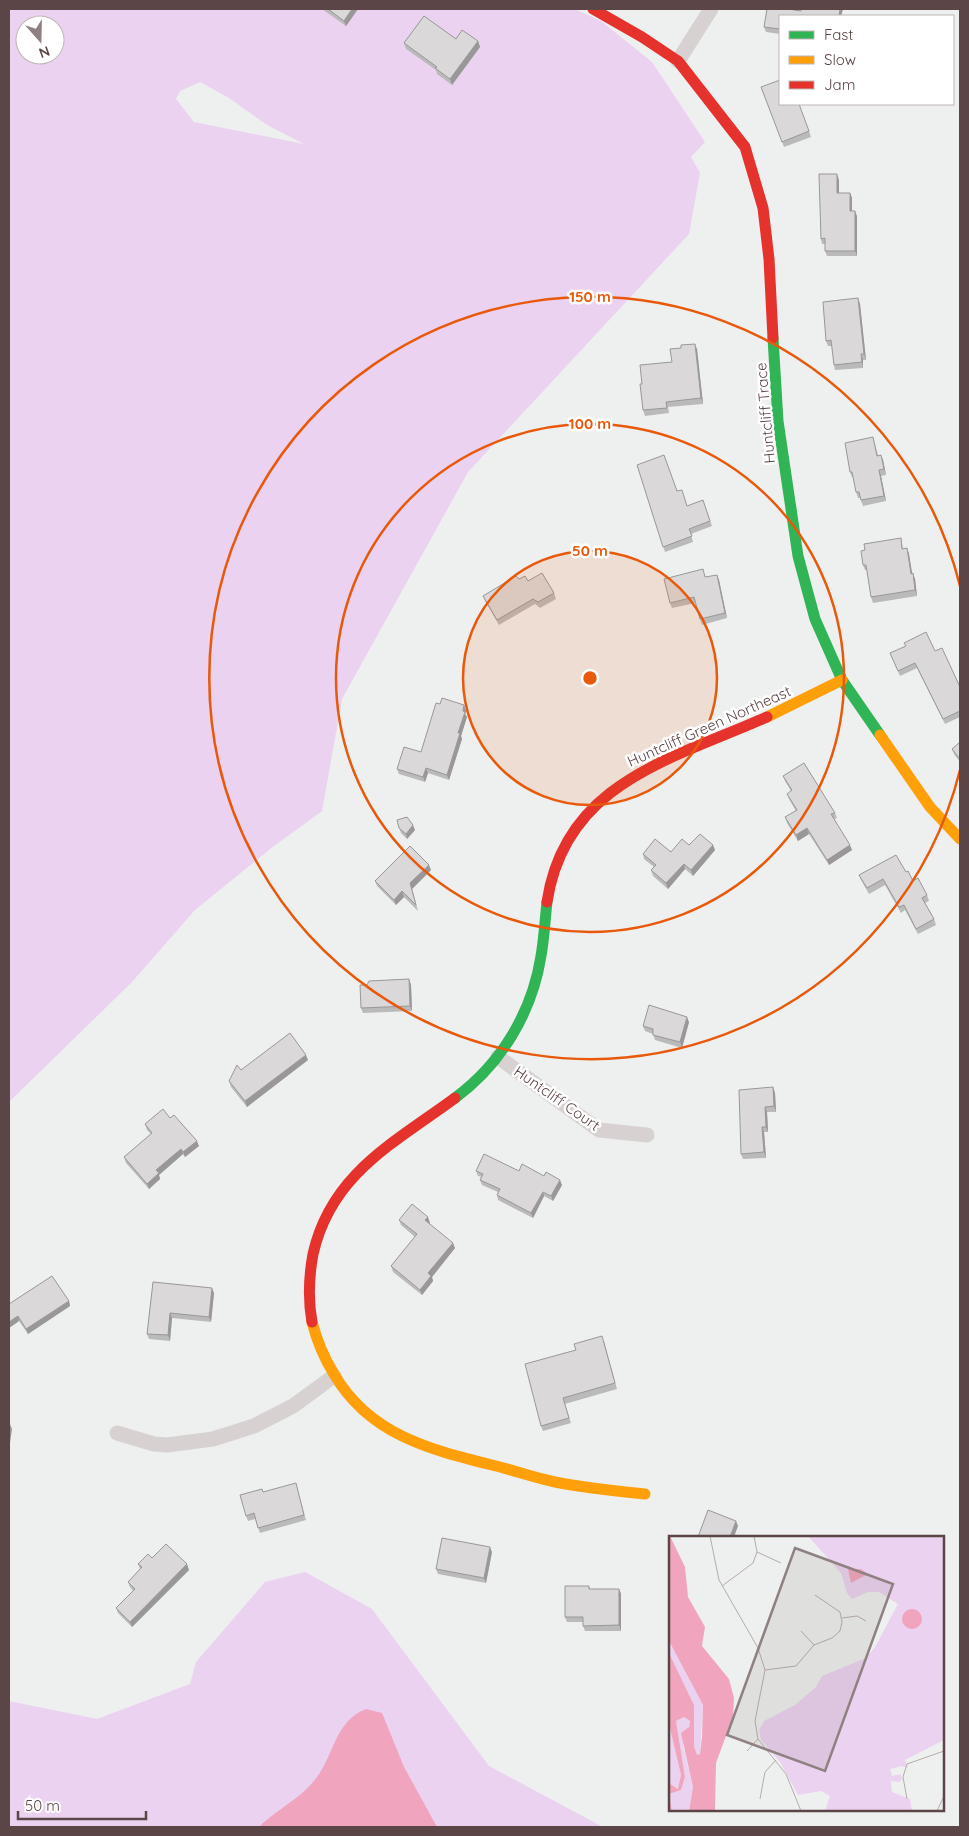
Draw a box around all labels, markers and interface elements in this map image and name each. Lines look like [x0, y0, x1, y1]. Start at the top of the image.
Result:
north arrow [15, 15, 65, 65]
legend [779, 15, 954, 105]
text: Fast [824, 25, 853, 44]
text: N [37, 42, 52, 62]
text: Slow [824, 50, 856, 69]
text: Jam [824, 75, 855, 94]
text: 150 m [569, 287, 611, 306]
street label: Huntcliff Trace [751, 362, 779, 464]
text: 100 m [569, 414, 611, 433]
text: 50 m [572, 541, 608, 560]
centre of rings [581, 669, 599, 687]
street label: Huntcliff Green Northeast [624, 681, 794, 771]
street label: Huntcliff Court [510, 1061, 604, 1135]
inset map [669, 1536, 944, 1811]
scale bar [18, 1788, 145, 1820]
text: 50 m [25, 1796, 60, 1815]

